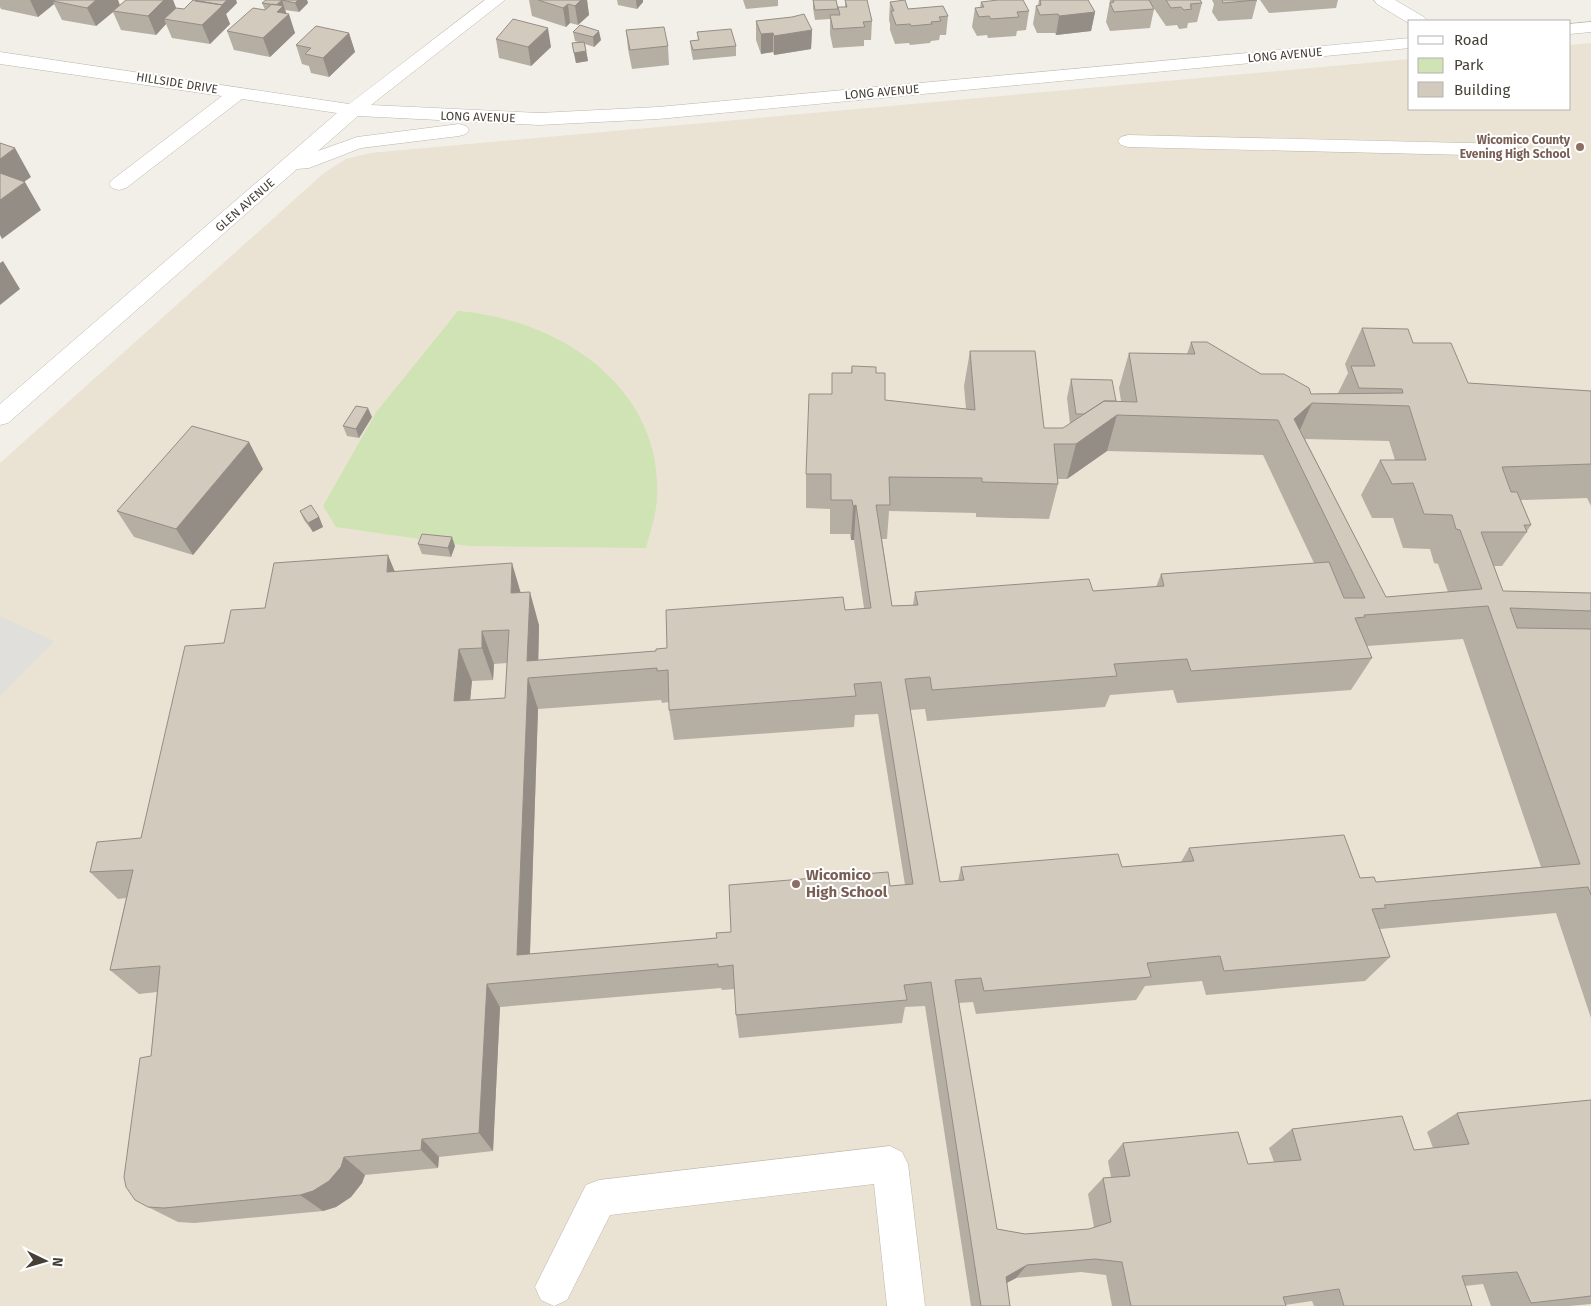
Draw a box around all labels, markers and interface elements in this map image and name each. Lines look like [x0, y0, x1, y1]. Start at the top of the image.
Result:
legend [1408, 20, 1571, 110]
text: Road [1454, 31, 1489, 49]
street label: LONG AVENUE [1247, 45, 1323, 65]
text: Park [1454, 56, 1484, 74]
street label: HILLSIDE DRIVE [135, 70, 219, 96]
text: Building [1454, 81, 1510, 99]
street label: LONG AVENUE [844, 82, 920, 102]
street label: LONG AVENUE [440, 109, 516, 125]
place label: Wicomico County Evening High School [1460, 133, 1571, 161]
marker: Wicomico County Evening High School [1574, 141, 1586, 153]
street label: GLEN AVENUE [213, 176, 277, 234]
place label: Wicomico High School [806, 866, 888, 901]
marker: Wicomico High School [790, 878, 802, 890]
north arrow [20, 1236, 70, 1286]
text: N [49, 1257, 66, 1267]

